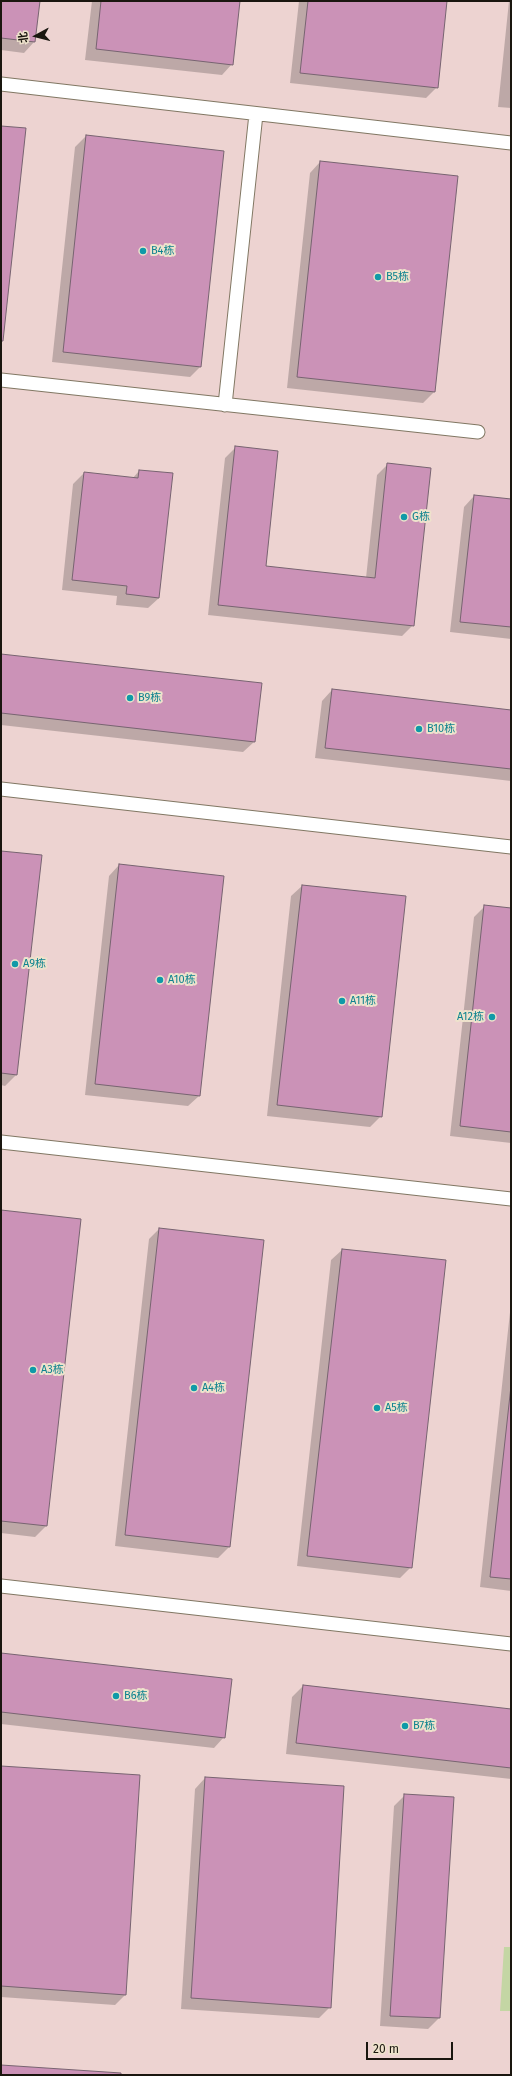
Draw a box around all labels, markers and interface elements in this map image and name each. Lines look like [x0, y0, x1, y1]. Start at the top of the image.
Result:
north arrow [16, 16, 56, 56]
text: 北 [16, 31, 31, 44]
place label: B4栋 [151, 244, 174, 258]
marker: B4栋 [138, 246, 148, 256]
place label: B5栋 [386, 270, 409, 284]
marker: B5栋 [373, 272, 383, 282]
place label: G栋 [412, 510, 430, 524]
marker: G栋 [399, 512, 409, 522]
place label: B9栋 [138, 691, 161, 705]
marker: B9栋 [125, 693, 135, 703]
place label: B10栋 [427, 722, 455, 736]
marker: B10栋 [414, 724, 424, 734]
place label: A9栋 [23, 957, 46, 971]
marker: A9栋 [10, 959, 20, 969]
place label: A10栋 [168, 973, 196, 987]
marker: A10栋 [155, 975, 165, 985]
place label: A11栋 [350, 994, 376, 1008]
marker: A11栋 [337, 996, 347, 1006]
place label: A12栋 [457, 1010, 484, 1024]
marker: A12栋 [487, 1012, 497, 1022]
place label: A3栋 [41, 1363, 64, 1377]
marker: A3栋 [28, 1365, 38, 1375]
place label: A4栋 [202, 1381, 225, 1395]
marker: A4栋 [189, 1383, 199, 1393]
place label: A5栋 [385, 1401, 408, 1415]
marker: A5栋 [372, 1403, 382, 1413]
place label: B6栋 [124, 1689, 148, 1703]
marker: B6栋 [111, 1691, 121, 1701]
place label: B7栋 [413, 1719, 435, 1733]
marker: B7栋 [400, 1721, 410, 1731]
scale bar [368, 2034, 455, 2060]
text: 20 m [373, 2042, 399, 2056]

